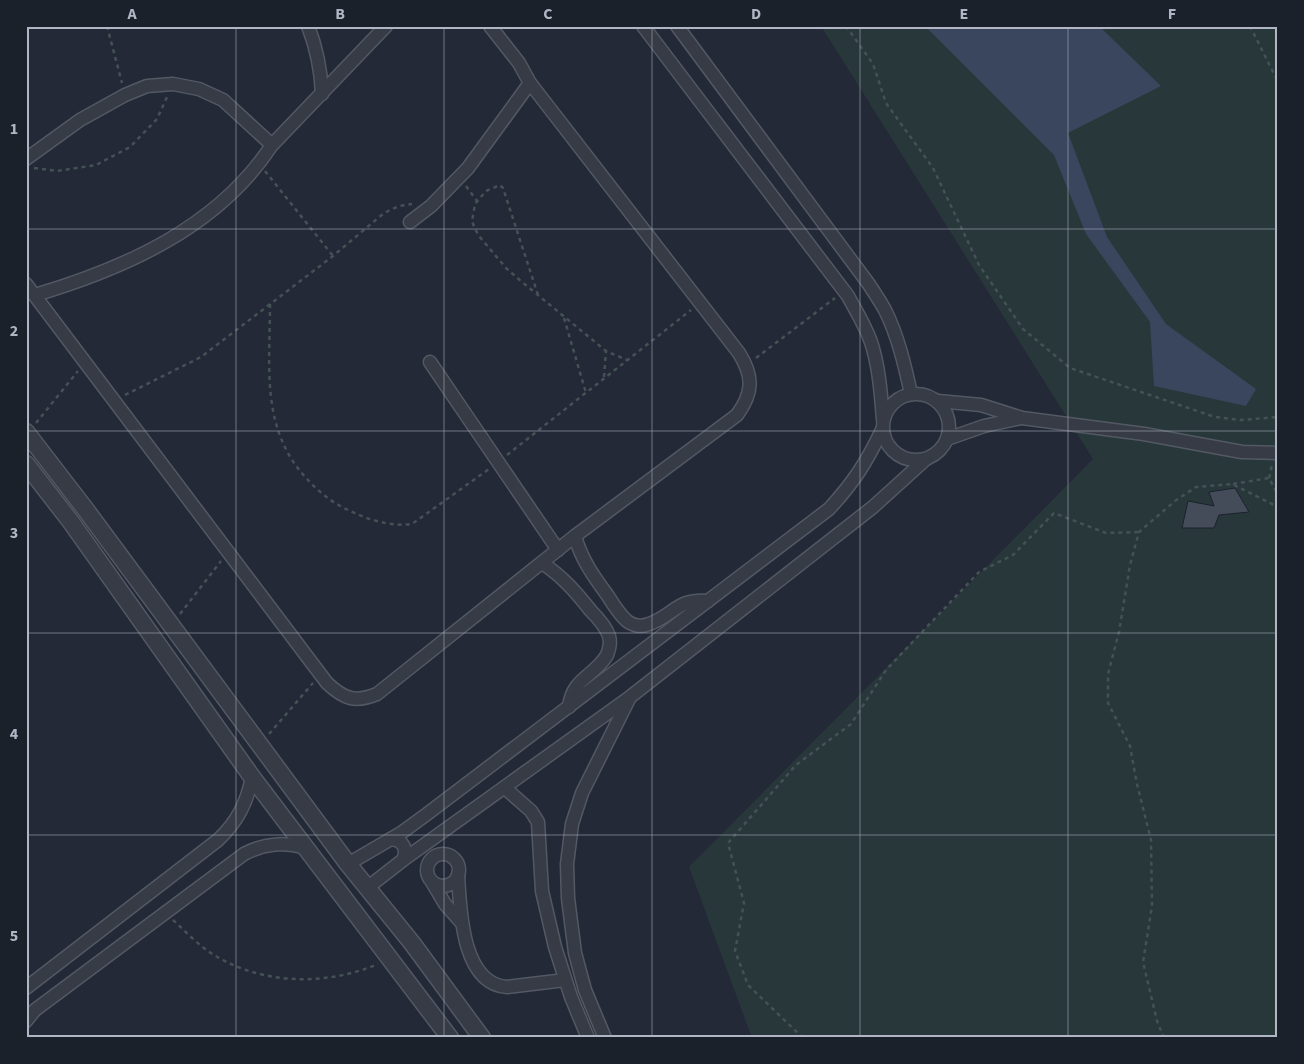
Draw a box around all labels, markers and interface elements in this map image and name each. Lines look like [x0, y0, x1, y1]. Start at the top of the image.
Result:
text: A [126, 3, 137, 25]
text: B [335, 3, 345, 25]
text: C [543, 3, 553, 25]
text: D [751, 3, 761, 25]
text: E [960, 3, 968, 25]
text: F [1168, 3, 1176, 25]
text: 1 [10, 118, 18, 140]
text: 2 [10, 320, 18, 342]
text: 3 [10, 522, 18, 544]
text: 4 [10, 723, 19, 745]
text: 5 [10, 925, 18, 947]

